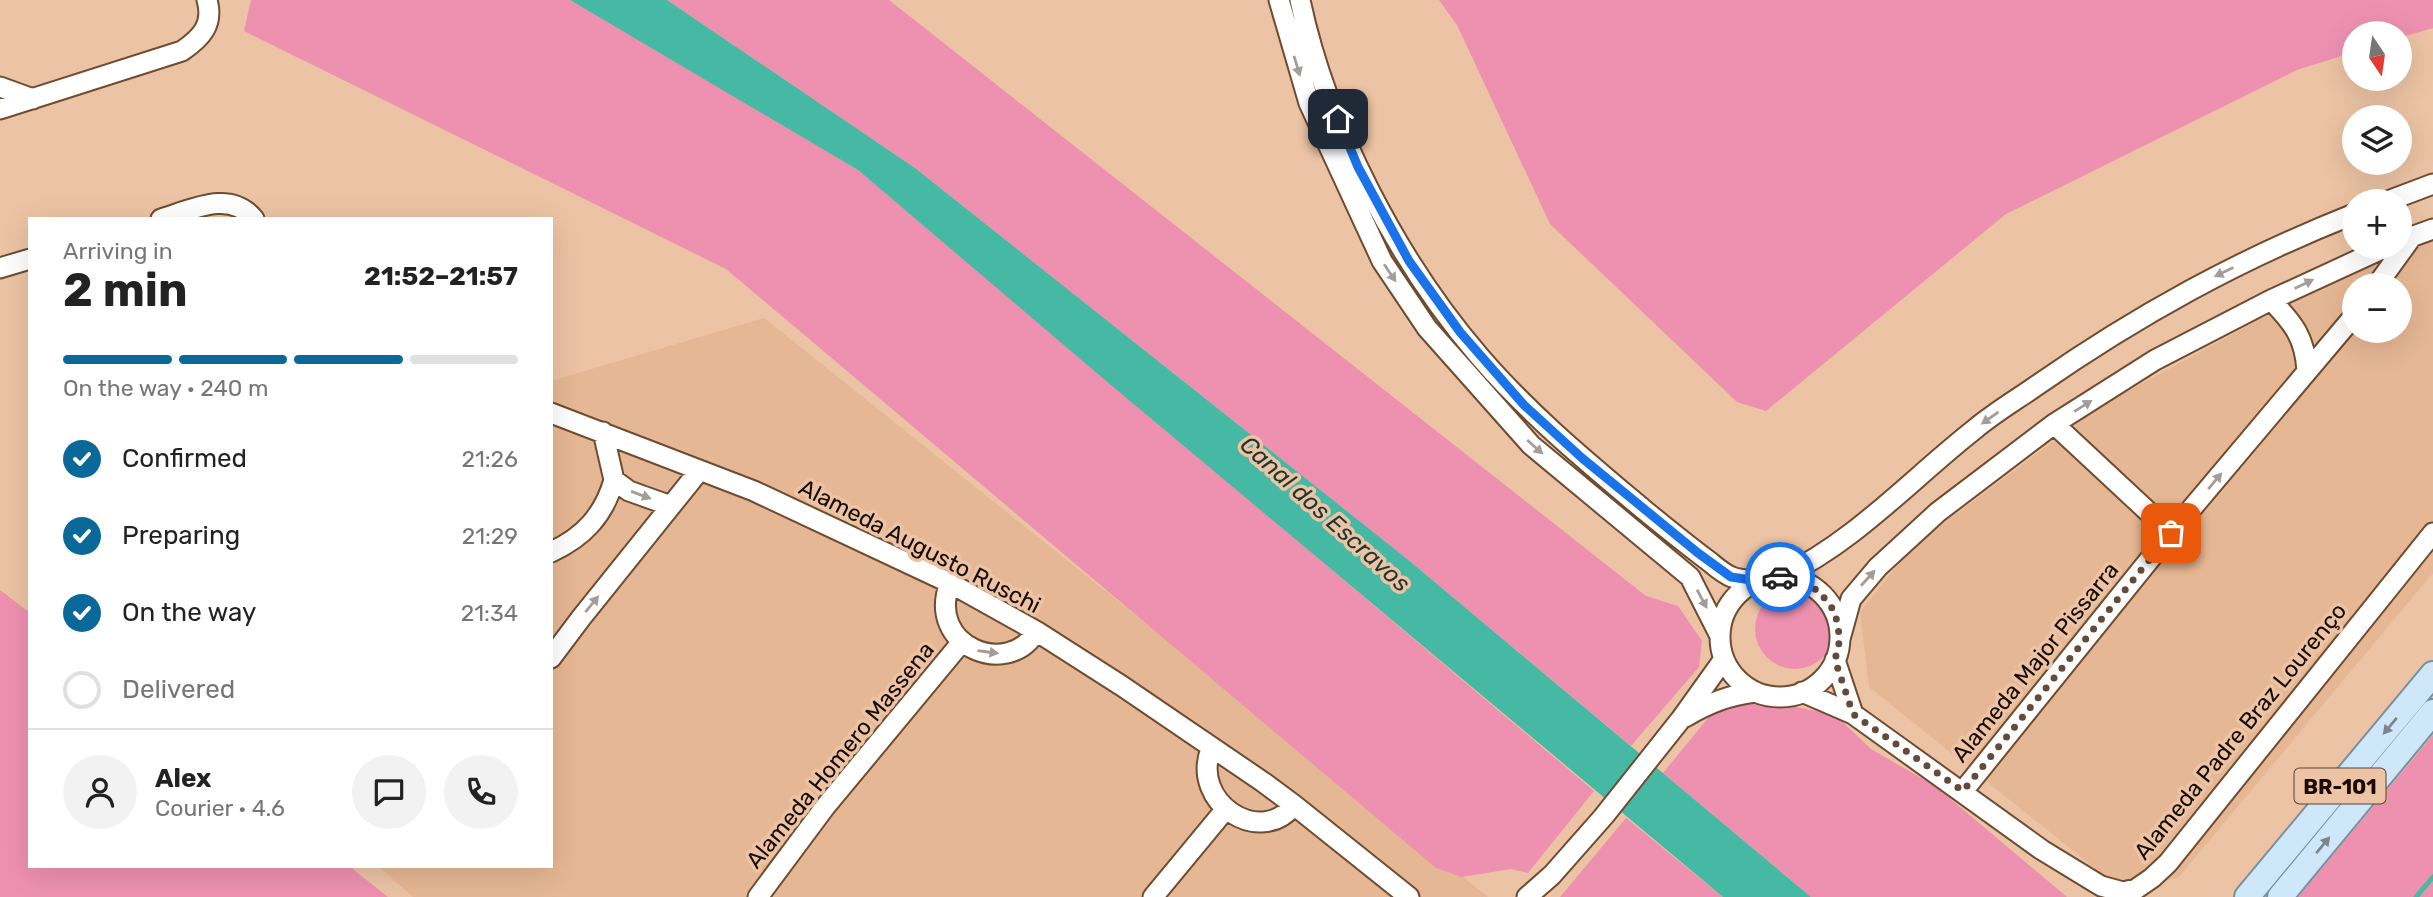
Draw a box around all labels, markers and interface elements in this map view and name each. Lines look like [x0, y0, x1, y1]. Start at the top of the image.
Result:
north arrow [2342, 21, 2412, 91]
map controls [2342, 21, 2412, 343]
one-way arrow [1293, 55, 1303, 76]
pin [1308, 89, 1368, 149]
icon: home [1319, 100, 1357, 138]
button: layers [2342, 105, 2412, 175]
button: + [2342, 189, 2412, 259]
text: Arriving in [63, 237, 173, 265]
text: 21:52–21:57 [364, 261, 518, 292]
text: 2 min [63, 263, 188, 318]
one-way arrow [1383, 264, 1397, 282]
one-way arrow [2214, 266, 2234, 277]
button: − [2342, 273, 2412, 343]
one-way arrow [2294, 278, 2314, 290]
text: On the way · 240 m [63, 374, 268, 402]
one-way arrow [2074, 399, 2093, 412]
one-way arrow [1981, 411, 1999, 425]
water label: Canal dos Escravos [1234, 430, 1416, 598]
one-way arrow [1526, 439, 1543, 455]
icon: check [63, 440, 101, 478]
text: Confirmed [122, 443, 247, 474]
text: 21:26 [461, 445, 518, 473]
street label: Alameda Augusto Ruschi [794, 473, 1046, 619]
one-way arrow [2207, 473, 2222, 490]
one-way arrow [630, 490, 651, 501]
pin [2141, 503, 2201, 563]
icon: bag [2152, 514, 2190, 552]
icon: check [63, 517, 101, 555]
text: Preparing [122, 520, 240, 551]
text: 21:29 [462, 522, 518, 550]
courier [1745, 542, 1815, 612]
street label: Alameda Major Pissarra [1946, 556, 2124, 768]
icon: car [1761, 558, 1799, 596]
one-way arrow [1860, 569, 1876, 587]
one-way arrow [1696, 589, 1708, 609]
icon: check [63, 594, 101, 632]
one-way arrow [584, 595, 599, 612]
text: On the way [122, 597, 256, 628]
street label: Alameda Padre Braz Lourenço [2128, 597, 2352, 865]
text: 21:34 [461, 599, 518, 627]
street label: Alameda Homero Massena [740, 636, 940, 874]
one-way arrow [977, 647, 999, 658]
text: Delivered [122, 674, 235, 705]
one-way arrow [2383, 718, 2398, 735]
button: person [63, 755, 137, 829]
button: chat [352, 755, 426, 829]
button: phone [444, 755, 518, 829]
text: Alex [155, 763, 211, 794]
road number: BR-101 [2294, 768, 2386, 804]
text: Courier · 4.6 [155, 794, 285, 822]
one-way arrow [2316, 836, 2331, 854]

